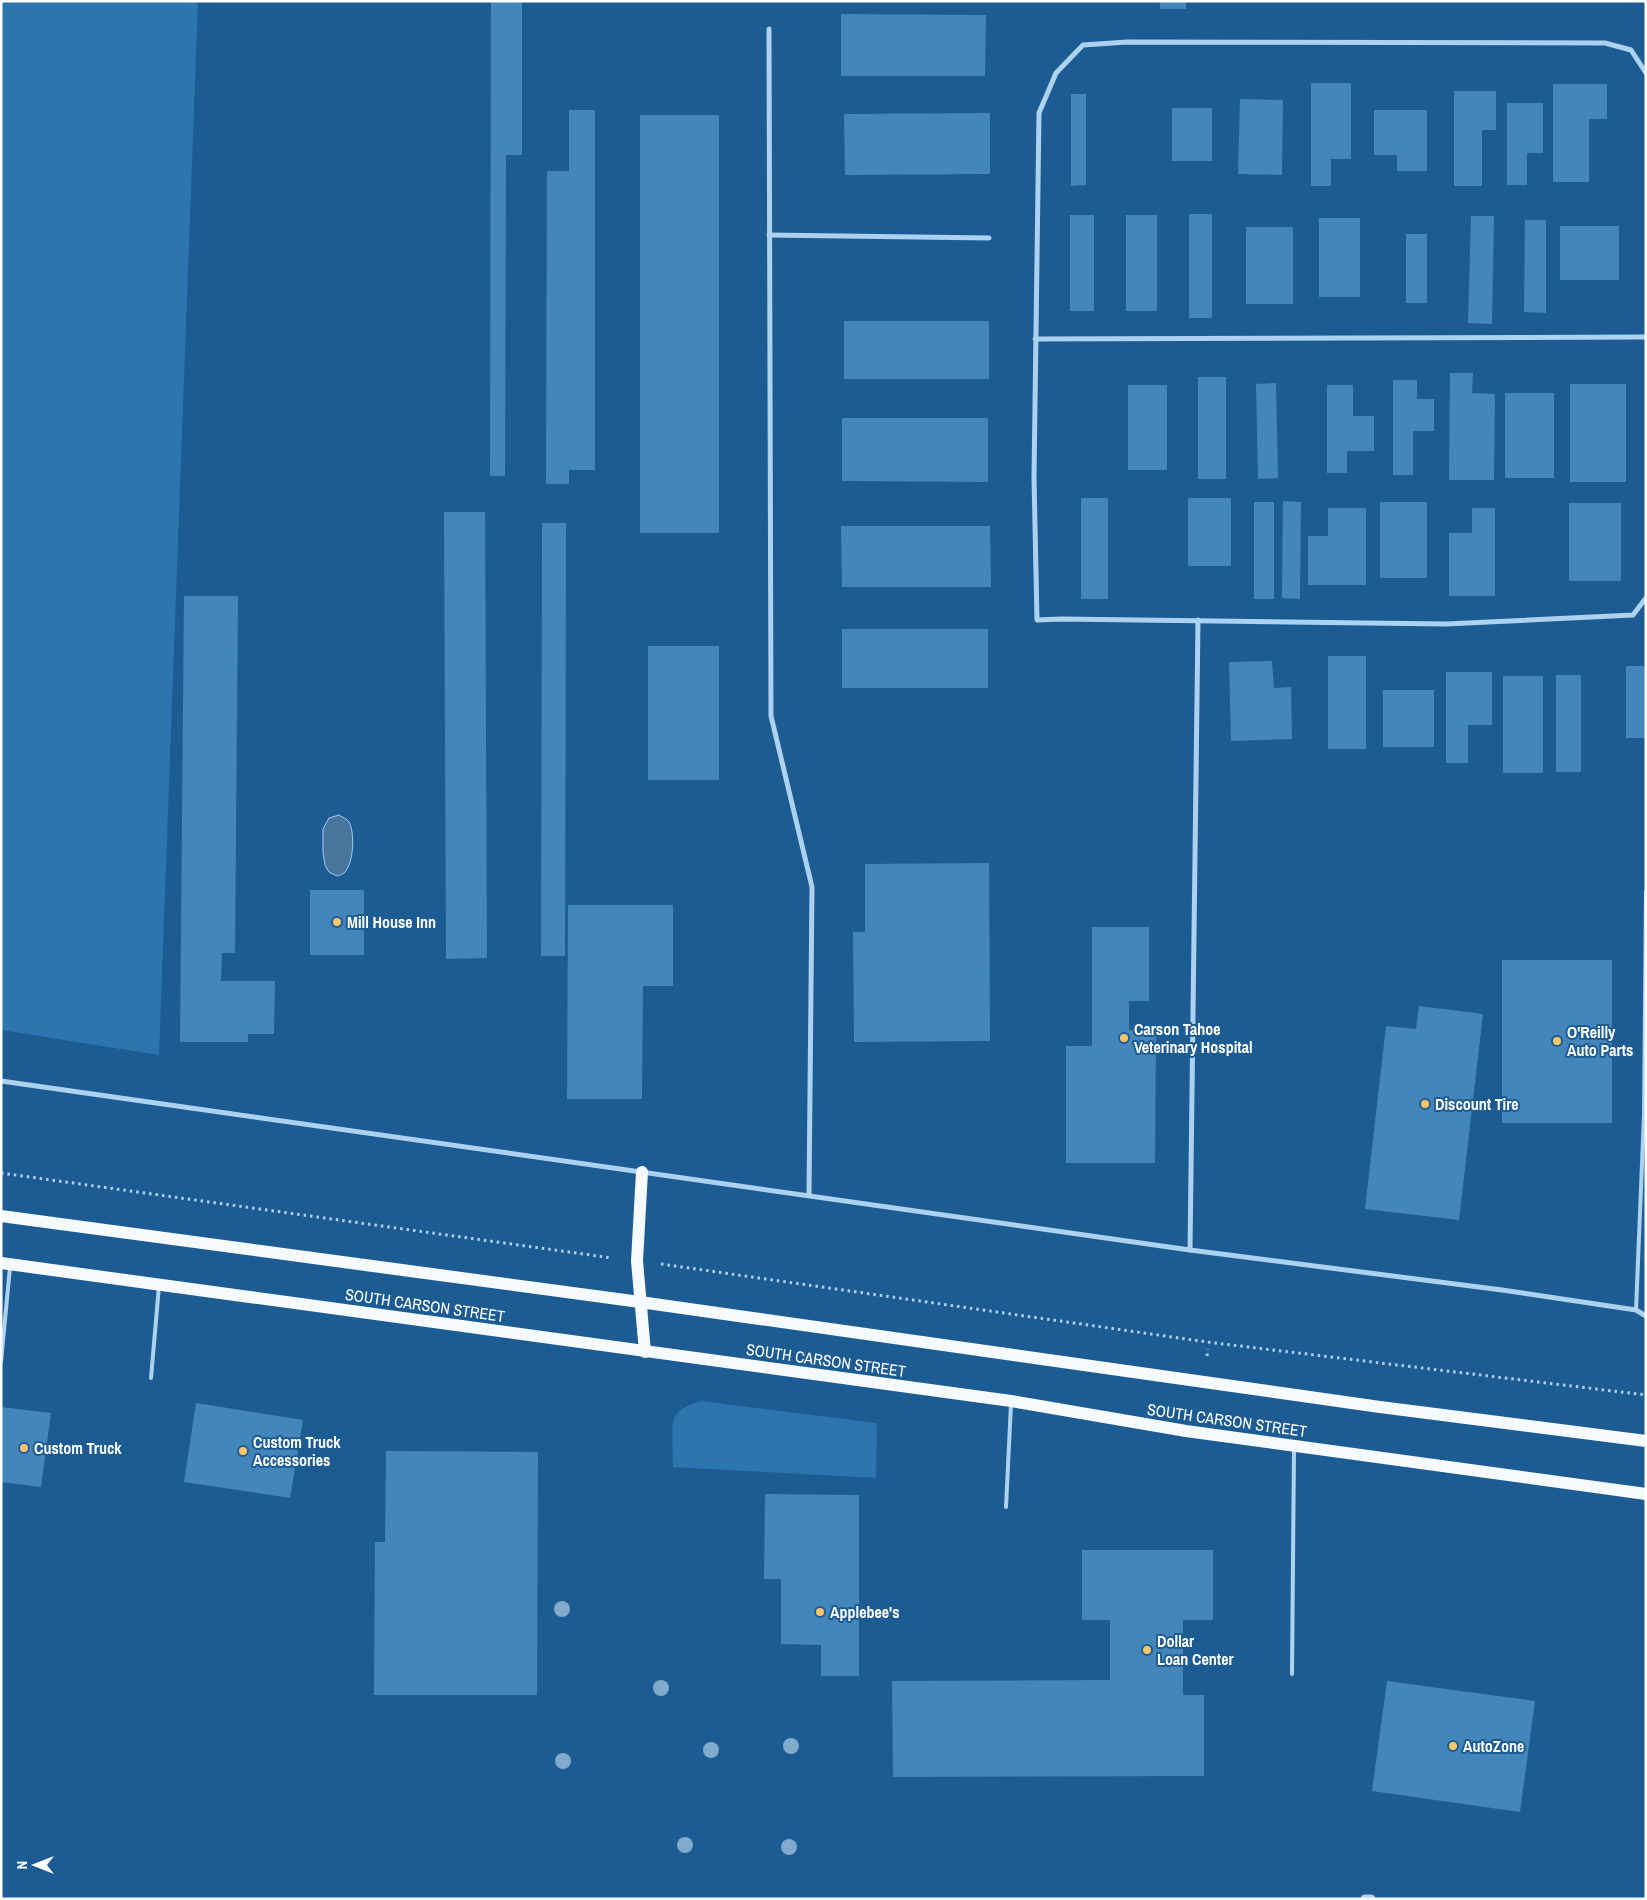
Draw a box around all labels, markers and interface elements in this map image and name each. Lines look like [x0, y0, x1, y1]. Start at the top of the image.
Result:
place label: Mill House Inn [347, 911, 436, 933]
marker: Mill House Inn [331, 916, 343, 928]
place label: Carson Tahoe Veterinary Hospital [1134, 1018, 1253, 1058]
place label: O'Reilly Auto Parts [1567, 1021, 1633, 1061]
marker: Carson Tahoe Veterinary Hospital [1118, 1032, 1130, 1044]
marker: O'Reilly Auto Parts [1551, 1035, 1563, 1047]
place label: Discount Tire [1435, 1093, 1519, 1115]
marker: Discount Tire [1419, 1098, 1431, 1110]
street label: SOUTH CARSON STREET [344, 1283, 506, 1327]
street label: SOUTH CARSON STREET [745, 1338, 907, 1382]
street label: SOUTH CARSON STREET [1146, 1398, 1308, 1442]
place label: Custom Truck Accessories [253, 1431, 341, 1471]
place label: Custom Truck [34, 1437, 122, 1459]
marker: Custom Truck [18, 1442, 30, 1454]
marker: Custom Truck Accessories [237, 1445, 249, 1457]
place label: Applebee's [830, 1601, 899, 1623]
marker: Applebee's [814, 1606, 826, 1618]
place label: Dollar Loan Center [1157, 1630, 1234, 1670]
marker: Dollar Loan Center [1141, 1644, 1153, 1656]
place label: AutoZone [1463, 1735, 1524, 1757]
marker: AutoZone [1447, 1740, 1459, 1752]
north arrow [10, 1840, 60, 1890]
text: N [13, 1861, 31, 1869]

